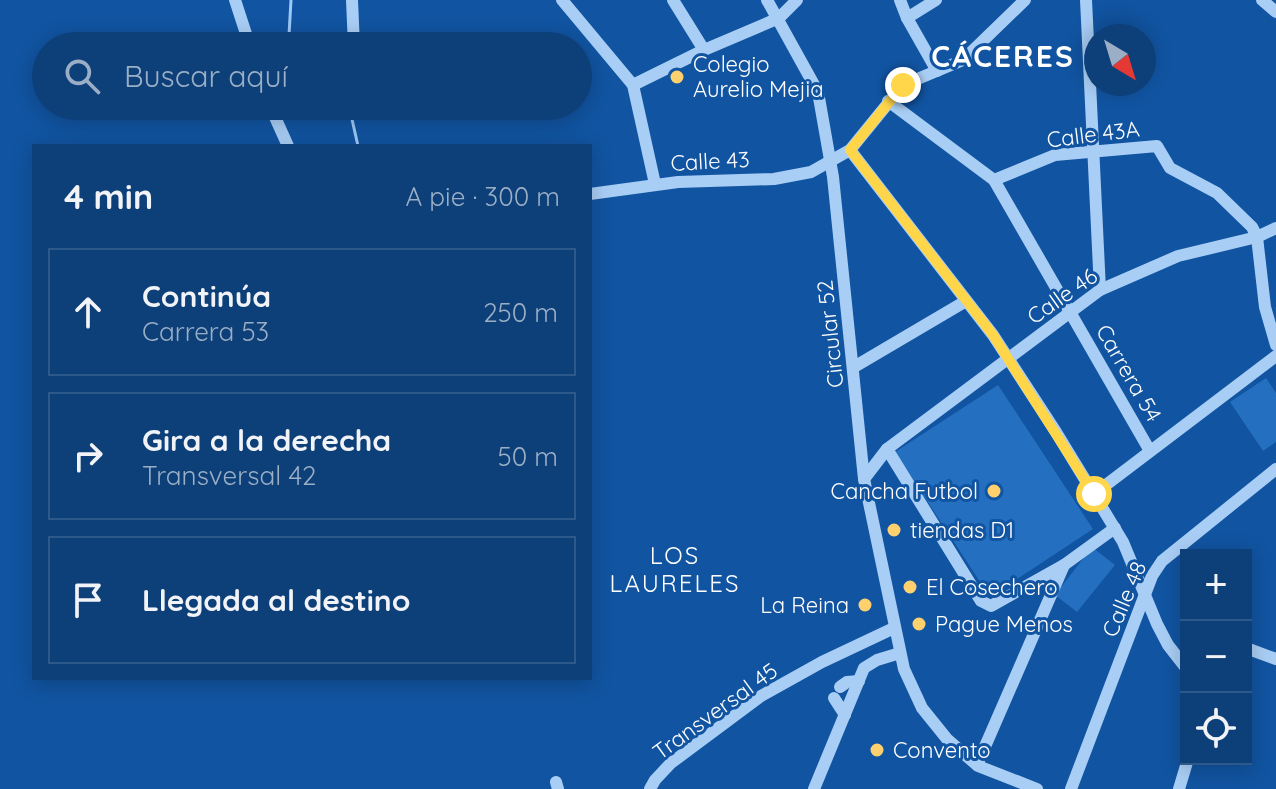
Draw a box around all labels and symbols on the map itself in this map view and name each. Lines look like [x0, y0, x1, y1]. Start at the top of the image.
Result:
north arrow [1084, 24, 1156, 96]
district label: CÁCERES [931, 37, 1075, 75]
place label: Colegio Aurelio Mejia [693, 50, 824, 103]
route end [885, 67, 921, 103]
marker: Colegio Aurelio Mejia [668, 68, 686, 86]
street label: Calle 43A [1045, 114, 1141, 154]
street label: Calle 43 [670, 145, 750, 177]
street label: Calle 46 [1021, 262, 1103, 330]
street label: Circular 52 [810, 279, 850, 389]
street label: Carrera 54 [1090, 319, 1168, 427]
route start [1076, 476, 1112, 512]
place label: Cancha Futbol [831, 477, 978, 505]
marker: Cancha Futbol [985, 482, 1003, 500]
place label: tiendas D1 [910, 516, 1014, 544]
marker: tiendas D1 [885, 521, 903, 539]
district label: LOS LAURELES [610, 540, 740, 598]
street label: Calle 48 [1096, 557, 1152, 641]
place label: El Cosechero [926, 573, 1058, 601]
marker: El Cosechero [901, 578, 919, 596]
place label: La Reina [760, 591, 849, 619]
marker: La Reina [856, 596, 874, 614]
place label: Pague Menos [935, 610, 1073, 638]
marker: Pague Menos [910, 615, 928, 633]
street label: Transversal 45 [647, 656, 783, 766]
place label: Convento [893, 736, 991, 764]
marker: Convento [868, 741, 886, 759]

